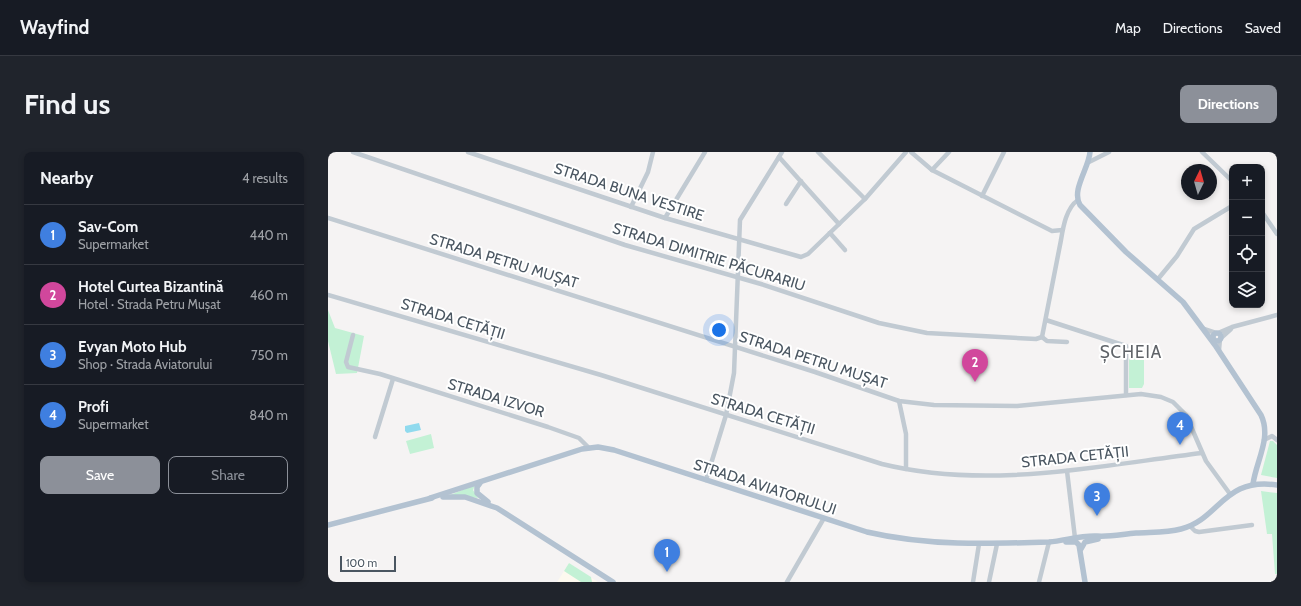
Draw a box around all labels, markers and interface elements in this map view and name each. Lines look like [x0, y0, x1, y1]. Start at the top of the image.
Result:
text: Wayfind [20, 16, 89, 39]
text: Map [1115, 19, 1141, 37]
text: Directions [1163, 19, 1223, 37]
text: Saved [1245, 19, 1281, 37]
button: Directions [1180, 85, 1277, 123]
text: Find us [24, 87, 110, 121]
street label: STRADA BUNA VESTIRE [552, 159, 706, 225]
north arrow [1181, 164, 1217, 200]
map controls [1229, 164, 1265, 308]
button: + [1229, 164, 1265, 200]
text: Nearby [40, 168, 93, 188]
text: 4 results [242, 170, 288, 186]
button: − [1229, 200, 1265, 236]
text: Sav-Com [78, 218, 138, 236]
street label: STRADA DIMITRIE PĂCURARIU [610, 219, 808, 295]
text: 1 [51, 227, 55, 243]
text: 440 m [250, 227, 288, 243]
street label: STRADA PETRU MUȘAT [427, 230, 581, 293]
text: Supermarket [78, 236, 149, 252]
button: locate [1229, 236, 1265, 272]
button: layers [1229, 272, 1265, 308]
text: Hotel Curtea Bizantină [78, 278, 223, 296]
text: 2 [50, 287, 56, 303]
text: 460 m [250, 287, 288, 303]
street label: STRADA CETĂȚII [398, 295, 507, 344]
text: Hotel · Strada Petru Mușat [78, 296, 221, 312]
your location [709, 320, 729, 340]
street label: STRADA PETRU MUȘAT [736, 328, 889, 393]
text: Evyan Moto Hub [78, 338, 187, 356]
district label: ȘCHEIA [1100, 342, 1162, 363]
text: 3 [49, 347, 57, 363]
text: 750 m [251, 347, 288, 363]
pin: 2 [962, 349, 988, 382]
text: Shop · Strada Aviatorului [78, 356, 212, 372]
street label: STRADA IZVOR [446, 375, 546, 421]
street label: STRADA CETĂȚII [708, 390, 817, 439]
text: Profi [78, 398, 109, 416]
text: 4 [49, 407, 57, 423]
text: 840 m [249, 407, 288, 423]
pin: 4 [1167, 412, 1193, 445]
text: Supermarket [78, 416, 149, 432]
street label: STRADA CETĂȚII [1020, 442, 1130, 473]
street label: STRADA AVIATORULUI [691, 455, 839, 519]
button: Save [40, 456, 160, 494]
button: Share [168, 456, 288, 494]
pin: 3 [1084, 483, 1110, 516]
pin: 1 [654, 539, 680, 572]
scale bar [340, 554, 396, 573]
text: 100 m [346, 556, 377, 570]

